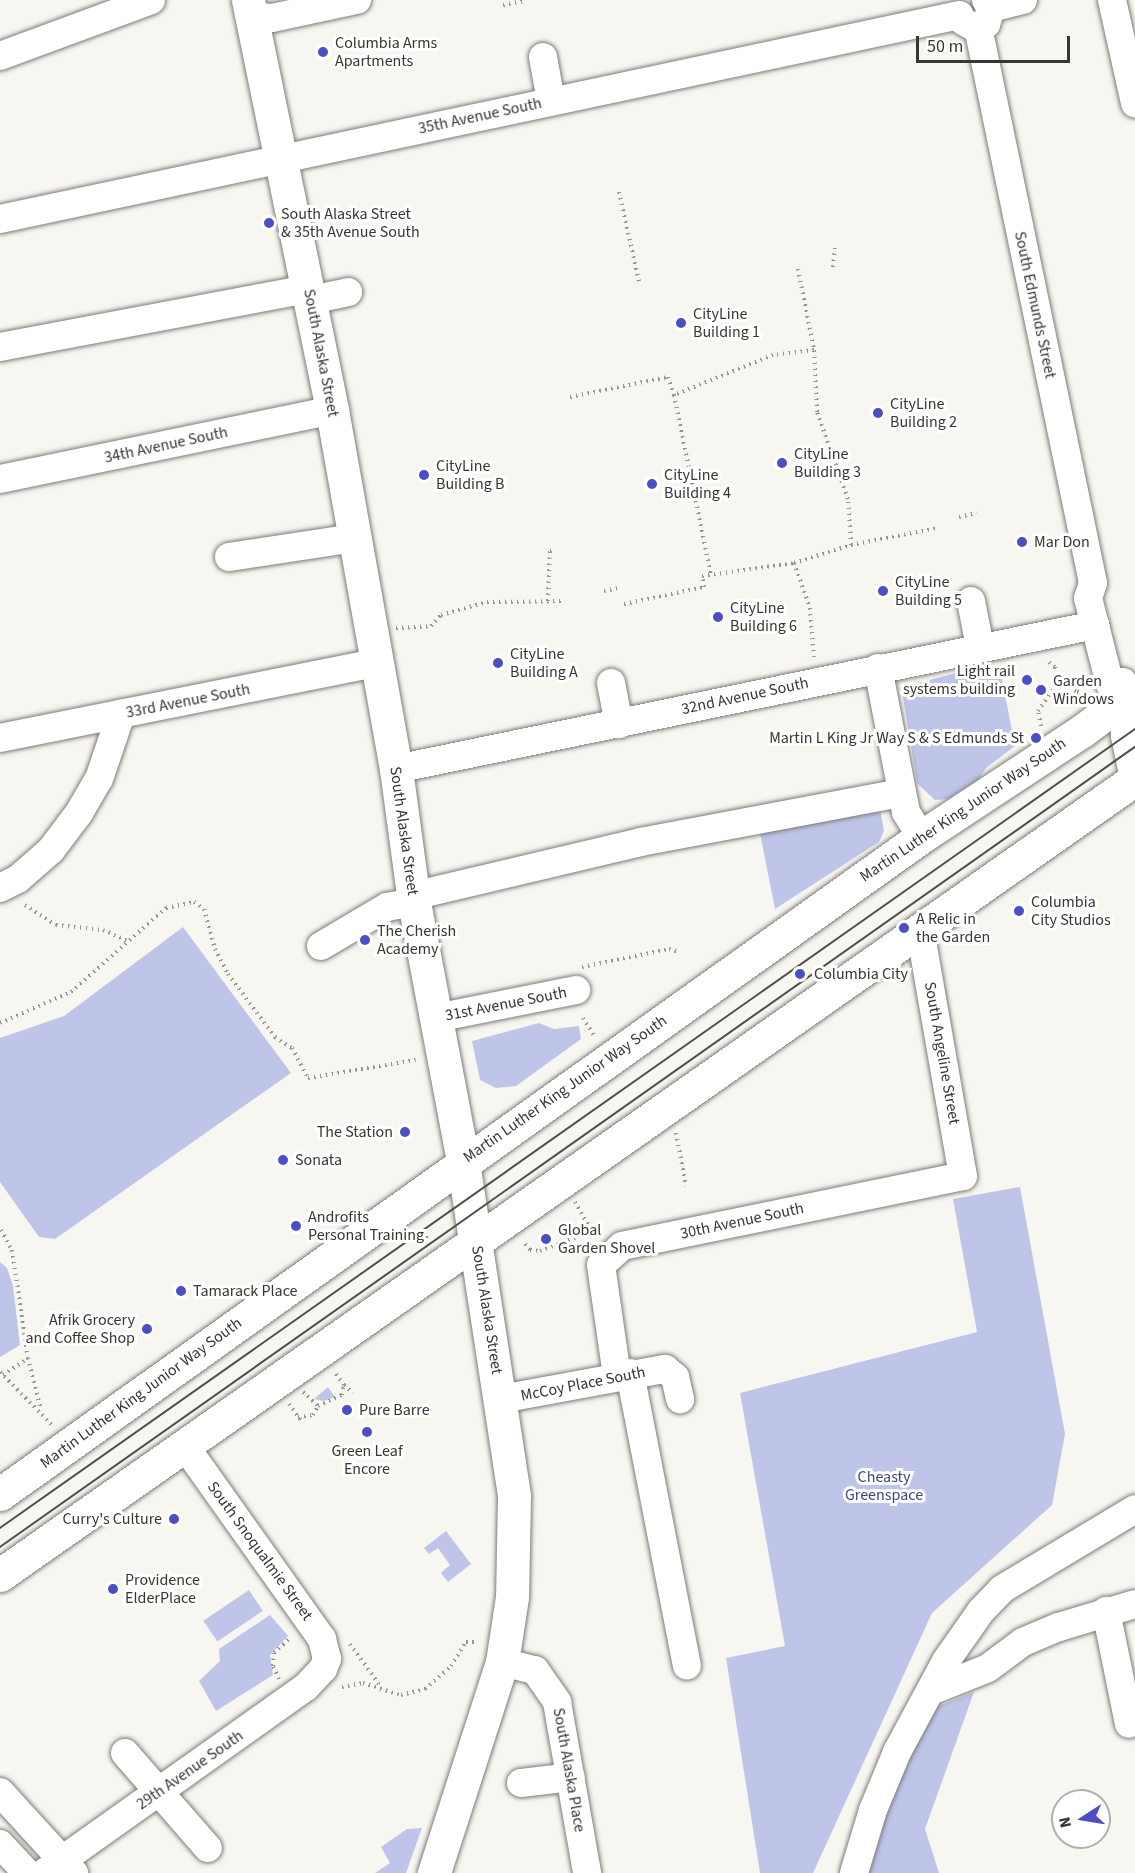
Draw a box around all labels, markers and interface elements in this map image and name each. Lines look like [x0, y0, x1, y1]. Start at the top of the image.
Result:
scale bar [919, 24, 1074, 62]
place label: Columbia Arms Apartments [335, 33, 437, 71]
text: 50 m [927, 34, 963, 59]
marker: Columbia Arms Apartments [316, 45, 330, 59]
street label: 35th Avenue South [416, 94, 544, 138]
place label: South Alaska Street & 35th Avenue South [281, 204, 420, 242]
marker: South Alaska Street & 35th Avenue South [262, 216, 276, 230]
street label: South Edmunds Street [1010, 230, 1060, 380]
street label: South Alaska Street [299, 287, 343, 419]
place label: CityLine Building 1 [693, 304, 760, 342]
marker: CityLine Building 1 [674, 316, 688, 330]
place label: CityLine Building 2 [890, 394, 957, 432]
marker: CityLine Building 2 [871, 406, 885, 420]
street label: 34th Avenue South [102, 423, 230, 467]
place label: CityLine Building 3 [794, 444, 861, 482]
place label: CityLine Building B [436, 456, 504, 494]
marker: CityLine Building 3 [775, 456, 789, 470]
place label: CityLine Building 4 [664, 465, 731, 503]
marker: CityLine Building B [417, 468, 431, 482]
marker: CityLine Building 4 [645, 477, 659, 491]
place label: Mar Don [1034, 532, 1090, 552]
marker: Mar Don [1015, 535, 1029, 549]
place label: CityLine Building 5 [895, 572, 962, 610]
marker: CityLine Building 5 [876, 584, 890, 598]
place label: CityLine Building 6 [730, 598, 797, 636]
marker: CityLine Building 6 [711, 610, 725, 624]
place label: CityLine Building A [510, 644, 578, 682]
marker: CityLine Building A [491, 656, 505, 670]
place label: Light rail systems building [903, 661, 1015, 699]
place label: Garden Windows [1053, 671, 1114, 709]
street label: 32nd Avenue South [680, 673, 810, 719]
marker: Light rail systems building [1020, 673, 1034, 687]
street label: 33rd Avenue South [124, 680, 252, 722]
marker: Garden Windows [1034, 683, 1048, 697]
place label: Martin L King Jr Way S & S Edmunds St [769, 728, 1024, 748]
marker: Martin L King Jr Way S & S Edmunds St [1029, 731, 1043, 745]
street label: Martin Luther King Junior Way South [856, 734, 1070, 886]
street label: South Alaska Street [385, 765, 423, 897]
place label: Columbia City Studios [1031, 892, 1111, 930]
marker: Columbia City Studios [1012, 904, 1026, 918]
place label: A Relic in the Garden [916, 909, 990, 947]
place label: The Cherish Academy [377, 921, 456, 959]
marker: A Relic in the Garden [897, 921, 911, 935]
marker: The Cherish Academy [358, 933, 372, 947]
place label: Columbia City [814, 964, 908, 984]
marker: Columbia City [791, 965, 809, 983]
street label: South Angeline Street [920, 980, 964, 1126]
street label: 31st Avenue South [444, 983, 568, 1025]
street label: Martin Luther King Junior Way South [459, 1011, 671, 1167]
place label: The Station [317, 1122, 393, 1142]
marker: The Station [398, 1125, 412, 1139]
place label: Sonata [295, 1150, 342, 1170]
marker: Sonata [276, 1153, 290, 1167]
street label: 30th Avenue South [678, 1199, 806, 1243]
place label: Androfits Personal Training [308, 1207, 424, 1245]
marker: Androfits Personal Training [289, 1219, 303, 1233]
place label: Global Garden Shovel [558, 1220, 655, 1258]
marker: Global Garden Shovel [539, 1232, 553, 1246]
street label: South Alaska Street [467, 1244, 507, 1376]
place label: Tamarack Place [193, 1281, 298, 1301]
marker: Tamarack Place [174, 1284, 188, 1298]
place label: Afrik Grocery and Coffee Shop [25, 1310, 135, 1348]
street label: Martin Luther King Junior Way South [36, 1313, 246, 1473]
marker: Afrik Grocery and Coffee Shop [140, 1322, 154, 1336]
street label: McCoy Place South [519, 1362, 647, 1406]
place label: Pure Barre [359, 1400, 430, 1420]
marker: Pure Barre [340, 1403, 354, 1417]
marker: Green Leaf Encore [360, 1425, 374, 1439]
place label: Green Leaf Encore [331, 1441, 403, 1479]
park label: Cheasty Greenspace [845, 1467, 923, 1505]
street label: South Snoqualmie Street [203, 1478, 317, 1624]
place label: Curry's Culture [63, 1509, 162, 1529]
marker: Curry's Culture [167, 1512, 181, 1526]
place label: Providence ElderPlace [125, 1570, 200, 1608]
marker: Providence ElderPlace [106, 1582, 120, 1596]
street label: South Alaska Place [549, 1706, 589, 1834]
street label: 29th Avenue South [133, 1726, 247, 1814]
north arrow [1051, 1789, 1111, 1849]
text: N [1053, 1815, 1077, 1830]

